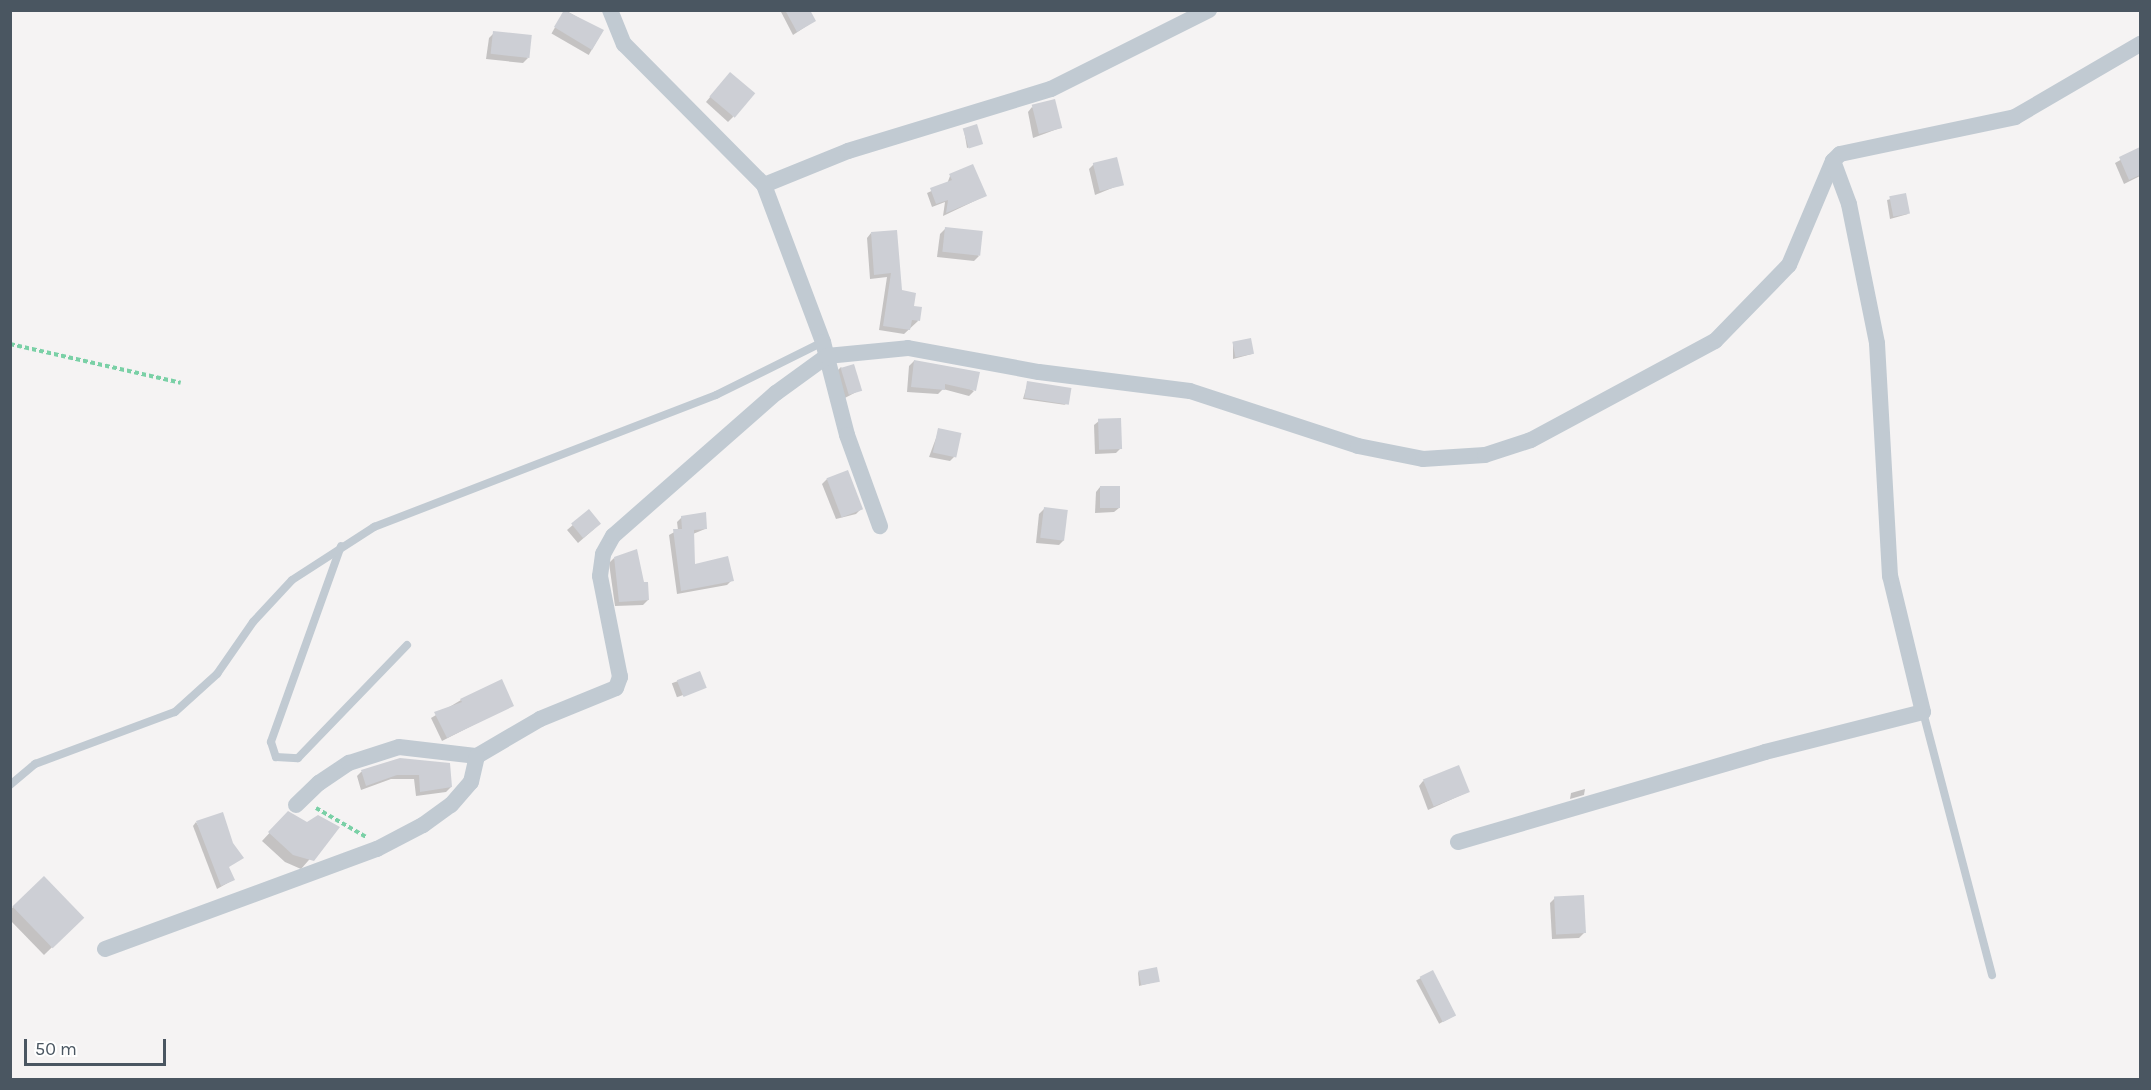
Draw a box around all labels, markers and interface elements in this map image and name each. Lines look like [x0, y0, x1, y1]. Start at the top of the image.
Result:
scale bar [27, 1027, 170, 1065]
text: 50 m [35, 1038, 77, 1060]

